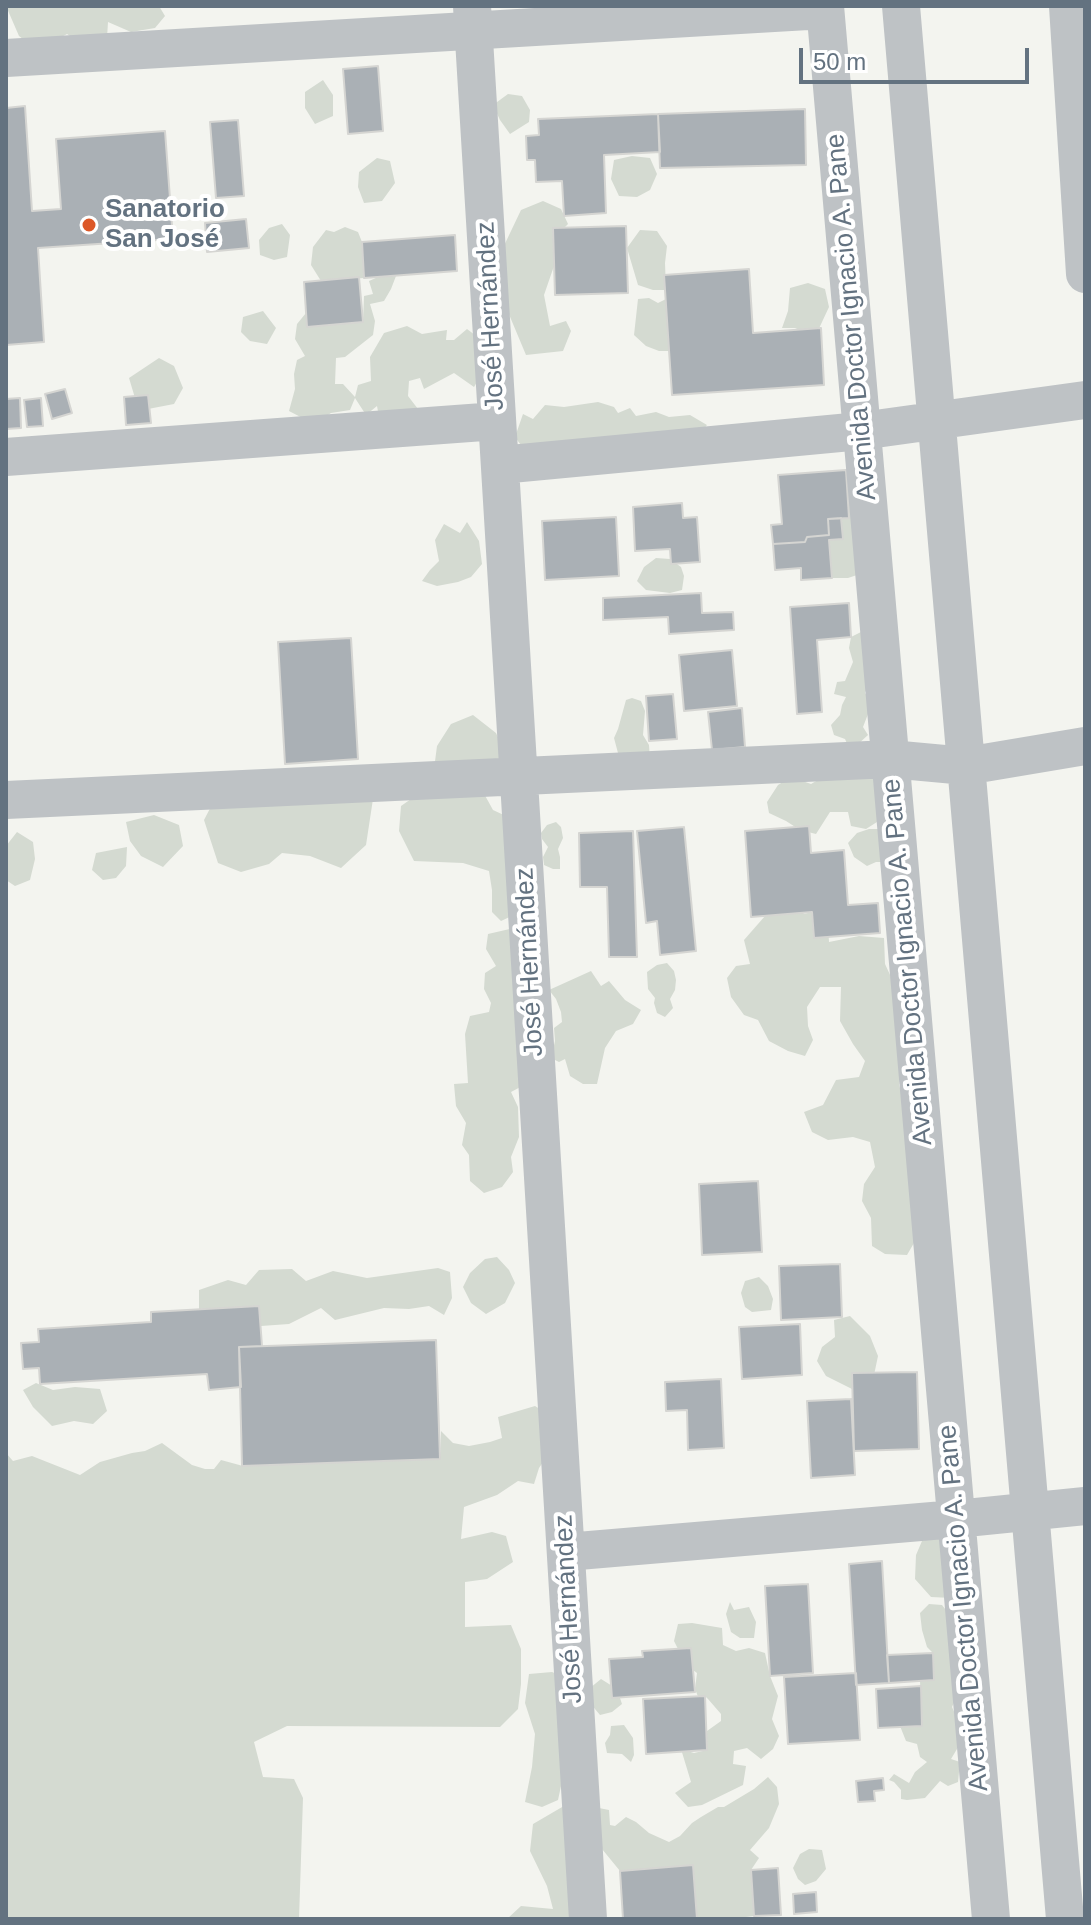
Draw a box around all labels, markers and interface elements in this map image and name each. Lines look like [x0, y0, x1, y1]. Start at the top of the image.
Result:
scale bar [803, 32, 1033, 82]
text: 50 m [813, 48, 866, 75]
street label: Avenida Doctor Ignacio A. Pane [820, 132, 884, 502]
place label: Sanatorio San José [105, 194, 225, 256]
marker: Sanatorio San José [80, 216, 98, 234]
street label: José Hernández [470, 221, 512, 411]
street label: Avenida Doctor Ignacio A. Pane [876, 777, 940, 1147]
street label: José Hernández [509, 867, 551, 1057]
street label: Avenida Doctor Ignacio A. Pane [932, 1423, 996, 1793]
street label: José Hernández [548, 1514, 590, 1704]

